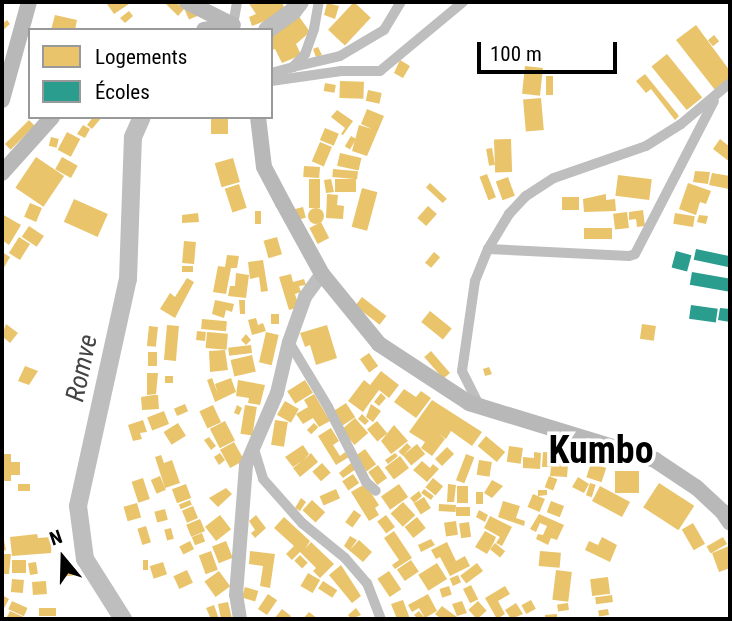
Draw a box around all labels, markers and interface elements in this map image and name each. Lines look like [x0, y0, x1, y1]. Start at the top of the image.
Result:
legend [28, 28, 273, 119]
scale bar [480, 28, 620, 72]
text: 100 m [490, 42, 542, 66]
text: Logements [95, 45, 187, 69]
text: Écoles [95, 80, 150, 104]
water label: Romve [60, 332, 104, 404]
district label: Kumbo [548, 428, 654, 474]
north arrow [28, 523, 98, 593]
text: N [47, 525, 65, 550]

